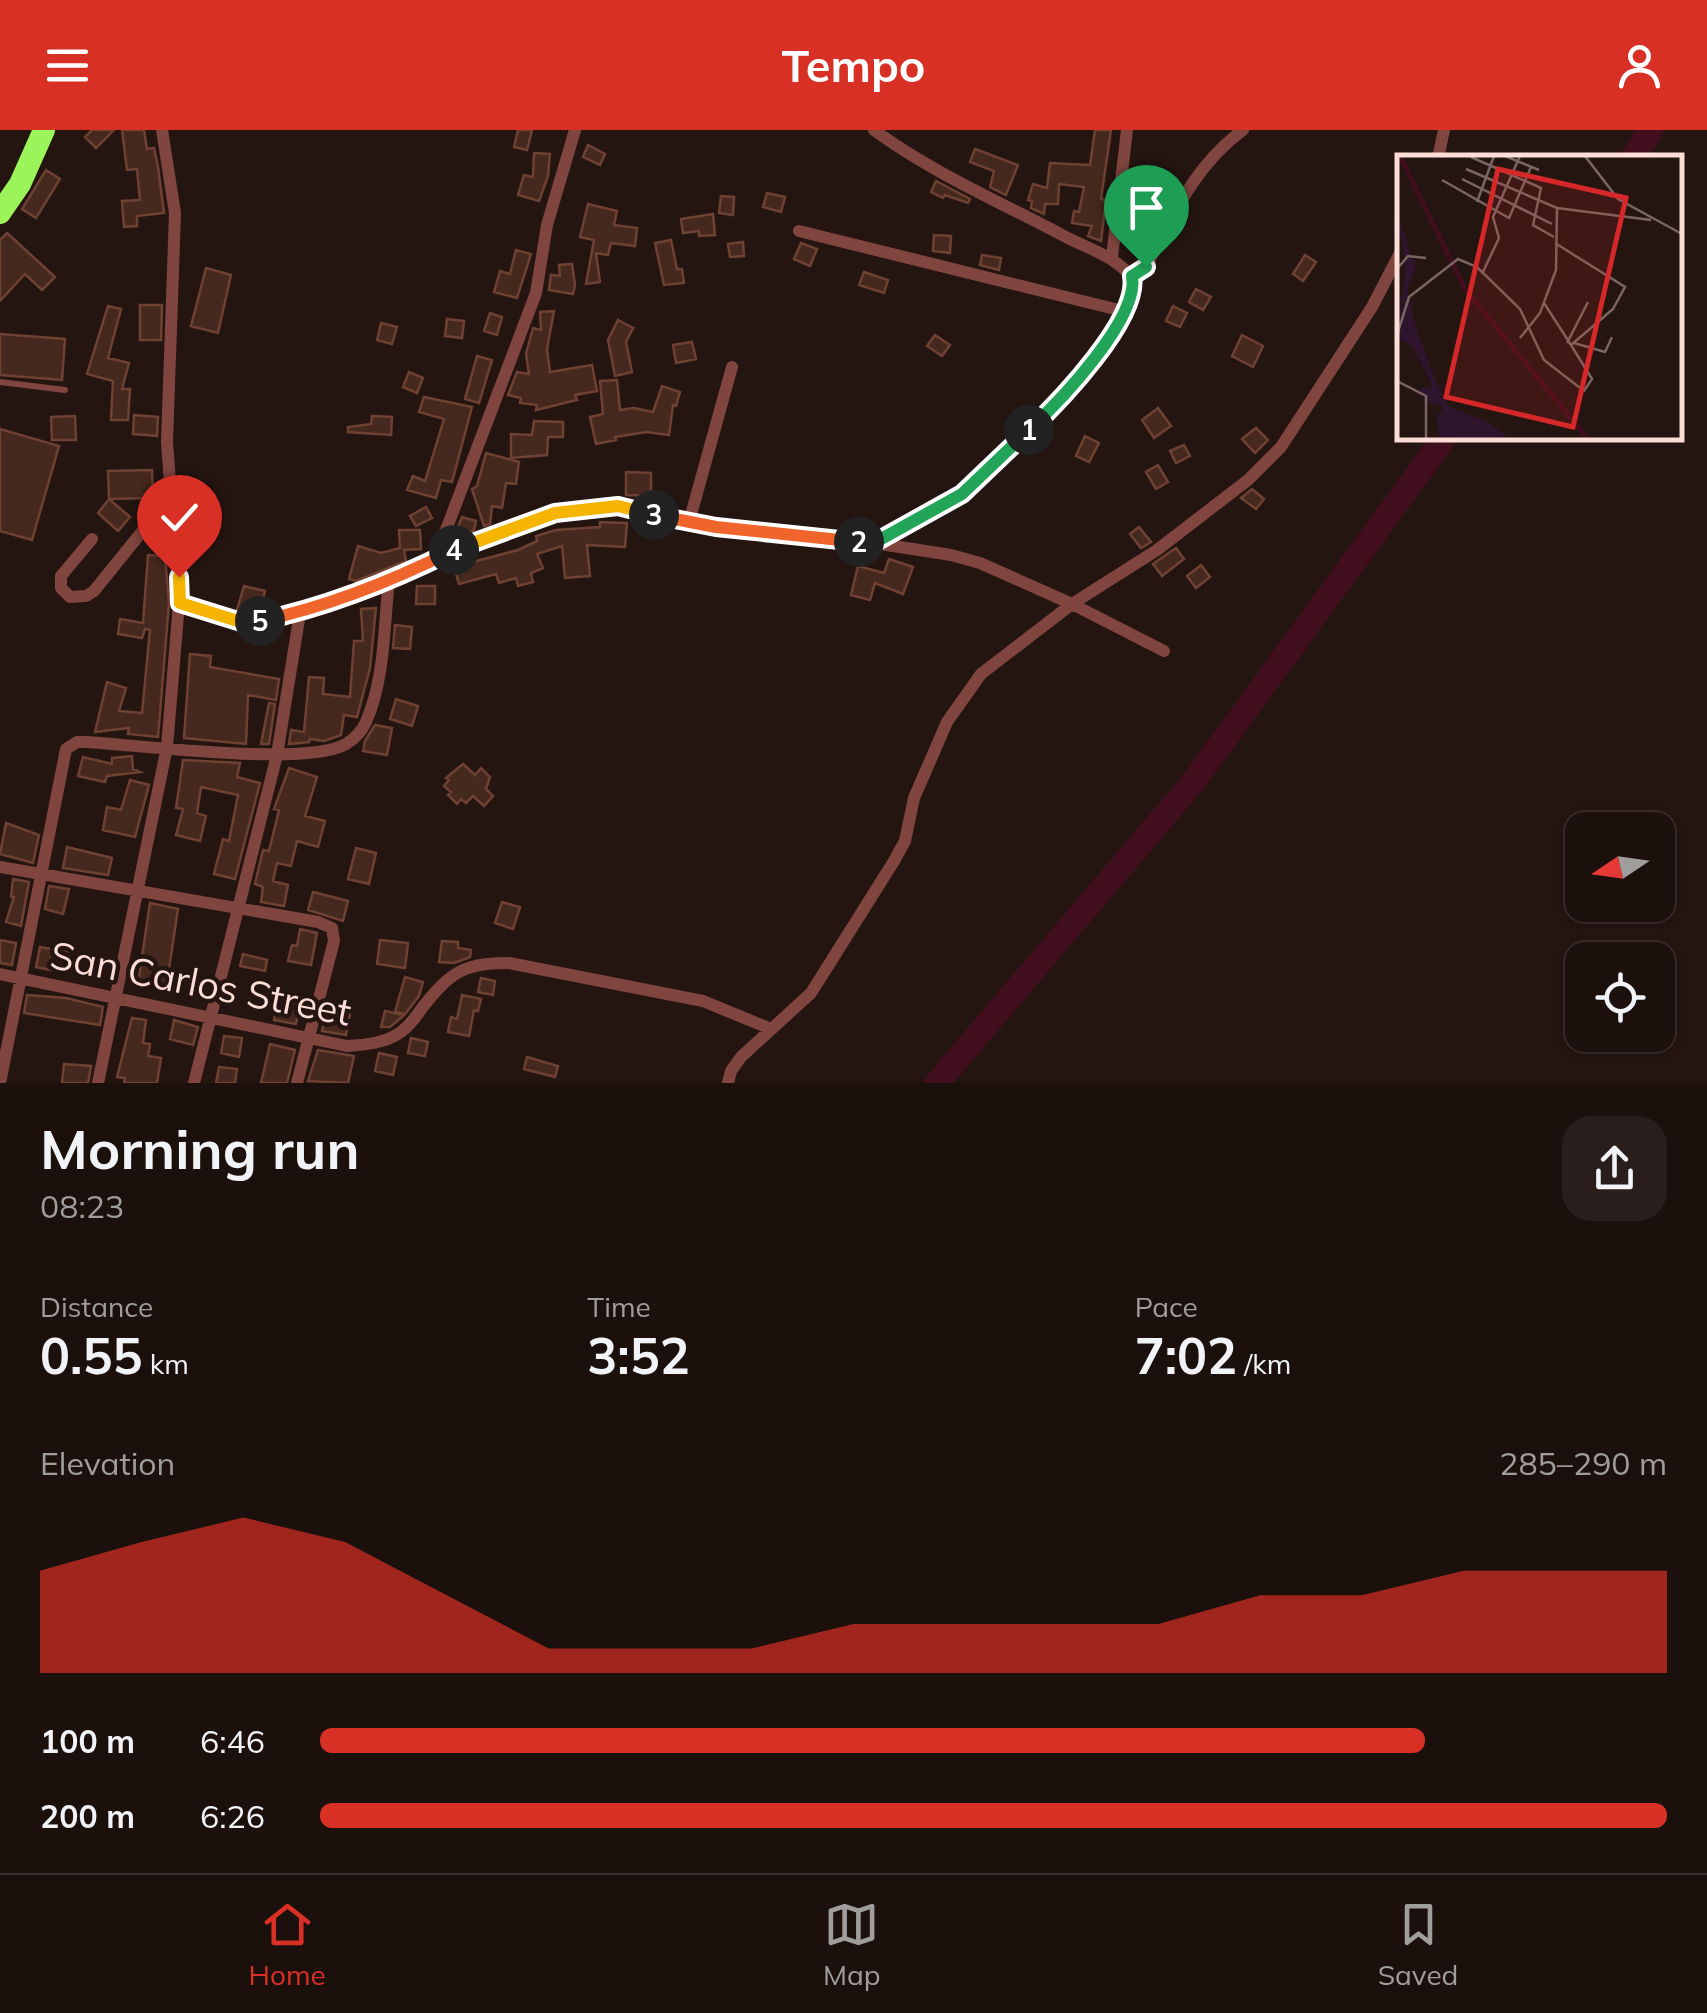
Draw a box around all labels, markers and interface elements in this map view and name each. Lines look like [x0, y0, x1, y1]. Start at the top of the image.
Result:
text: Tempo [781, 37, 926, 93]
icon: menu [40, 38, 95, 93]
icon: person [1612, 38, 1667, 93]
inset map [1397, 155, 1682, 440]
pin [1104, 165, 1189, 268]
icon: arrive [1119, 180, 1174, 235]
pin: 1 [1004, 405, 1054, 455]
text: 1 [1021, 412, 1037, 447]
pin [137, 475, 222, 578]
icon: check [152, 490, 207, 545]
pin: 3 [629, 490, 679, 540]
text: 3 [646, 497, 662, 532]
pin: 2 [834, 517, 884, 567]
text: 2 [851, 524, 867, 559]
pin: 4 [429, 525, 479, 575]
text: 4 [446, 532, 462, 567]
pin: 5 [235, 596, 285, 646]
text: 5 [252, 603, 268, 638]
north arrow [1565, 812, 1675, 922]
map controls [1565, 812, 1675, 1052]
street label: San Carlos Street [47, 930, 355, 1036]
button: locate [1565, 942, 1675, 1052]
text: Morning run [40, 1114, 360, 1183]
button: share [1562, 1116, 1667, 1221]
text: 08:23 [40, 1186, 124, 1226]
text: Distance [40, 1289, 153, 1324]
text: Time [587, 1289, 651, 1324]
text: Pace [1135, 1289, 1198, 1324]
text: 0.55 [40, 1324, 142, 1387]
text: 3:52 [587, 1324, 690, 1387]
text: 7:02 [1135, 1324, 1237, 1387]
text: km [142, 1346, 189, 1381]
text: /km [1237, 1346, 1291, 1381]
text: Elevation [40, 1443, 175, 1483]
text: 285–290 m [1499, 1443, 1667, 1483]
text: 100 m [40, 1721, 135, 1761]
text: 6:46 [200, 1721, 265, 1761]
text: 200 m [40, 1796, 135, 1836]
text: 6:26 [200, 1796, 265, 1836]
tab: Home [249, 1897, 326, 1992]
tab: Map [823, 1897, 881, 1992]
tab: Saved [1378, 1897, 1458, 1992]

